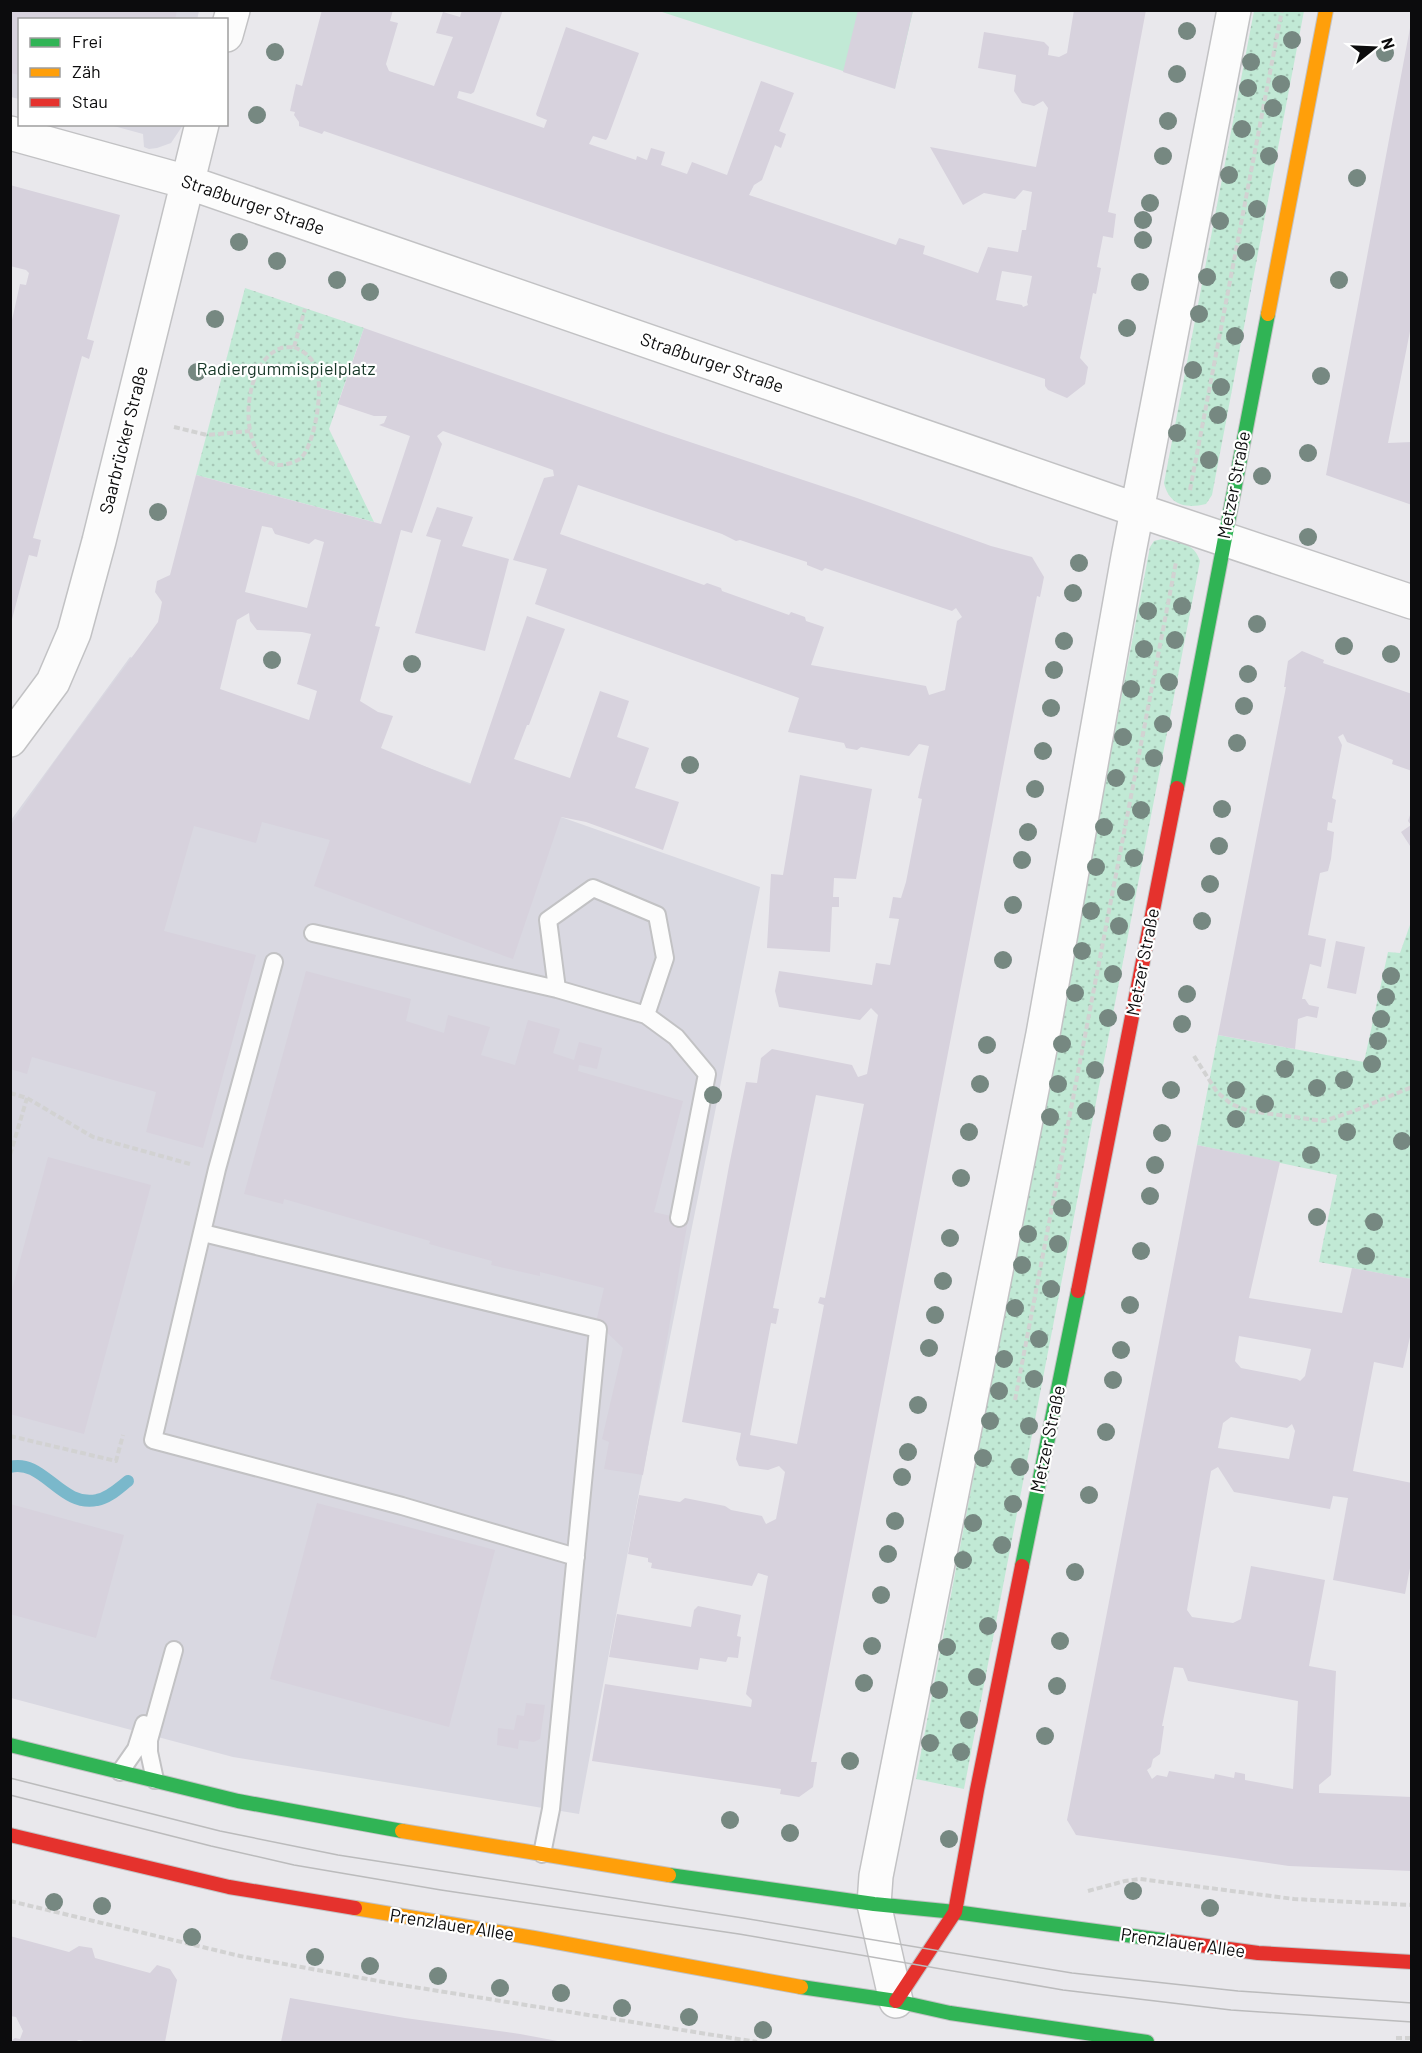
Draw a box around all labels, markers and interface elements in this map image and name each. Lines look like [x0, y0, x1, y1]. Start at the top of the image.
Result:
legend [18, 18, 228, 126]
north arrow [1344, 18, 1404, 78]
text: Frei [72, 30, 103, 52]
text: N [1378, 35, 1399, 51]
text: Zäh [72, 60, 101, 82]
text: Stau [72, 90, 108, 112]
street label: Straßburger Straße [179, 169, 328, 239]
street label: Straßburger Straße [638, 327, 787, 397]
park label: Radiergummispielplatz [197, 357, 375, 379]
street label: Saarbrücker Straße [94, 364, 152, 516]
street label: Metzer Straße [1212, 429, 1254, 540]
street label: Metzer Straße [1121, 906, 1163, 1017]
street label: Metzer Straße [1025, 1383, 1069, 1494]
street label: Prenzlauer Allee [388, 1903, 516, 1945]
street label: Prenzlauer Allee [1119, 1922, 1247, 1962]

